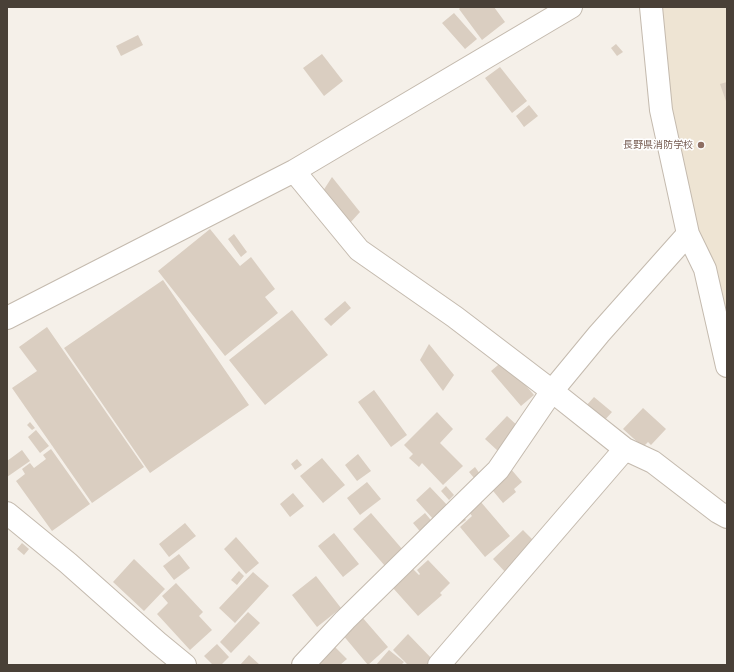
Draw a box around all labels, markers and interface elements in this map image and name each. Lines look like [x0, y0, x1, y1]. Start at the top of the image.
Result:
place label: 長野県消防学校 [623, 139, 693, 151]
marker: 長野県消防学校 [696, 140, 706, 150]

